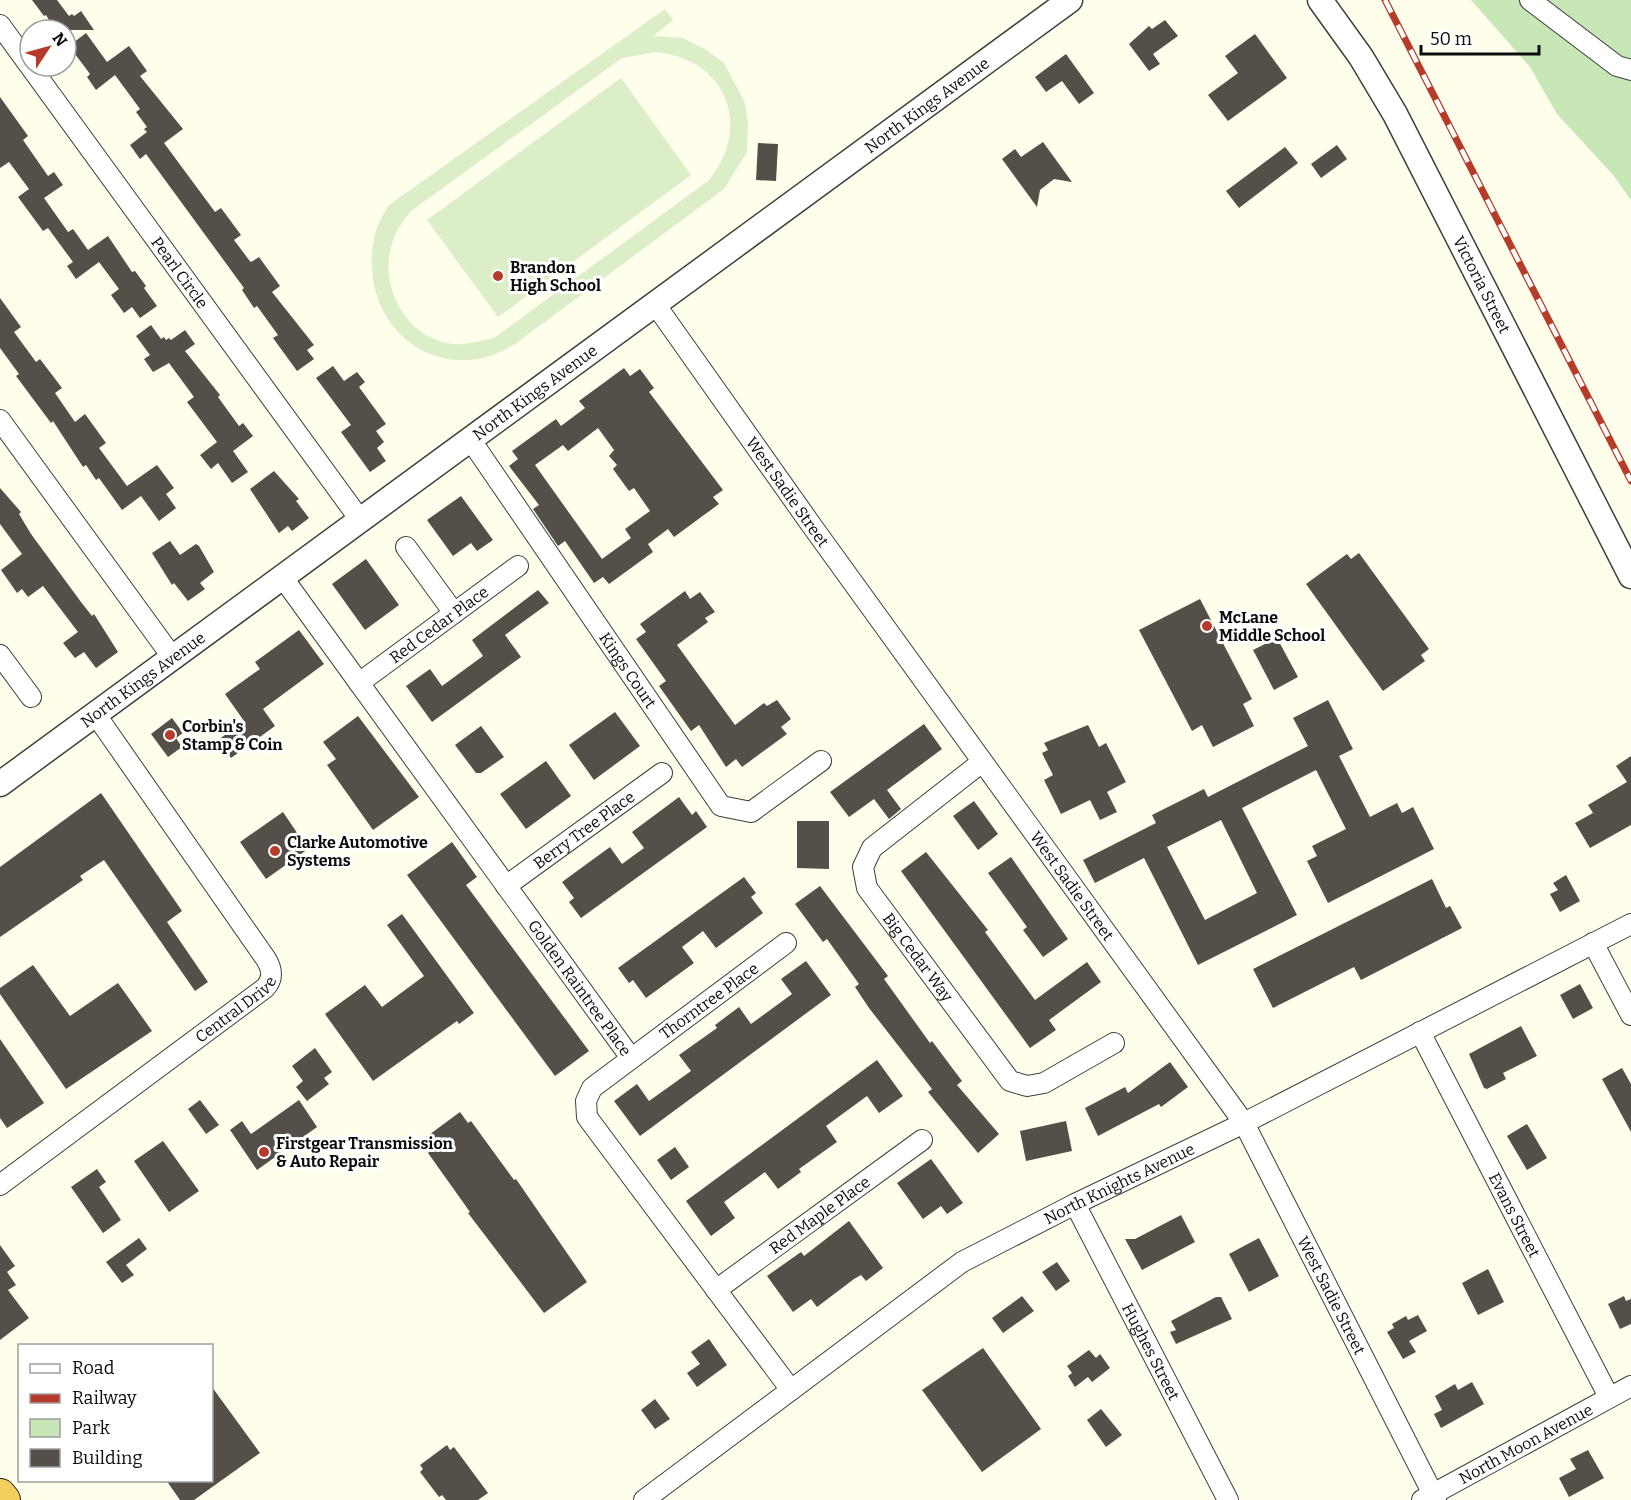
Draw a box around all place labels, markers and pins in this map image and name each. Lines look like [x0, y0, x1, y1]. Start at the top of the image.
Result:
place label: Brandon High School [510, 258, 601, 295]
marker: Brandon High School [491, 269, 505, 283]
place label: McLane Middle School [1219, 608, 1325, 645]
marker: McLane Middle School [1200, 619, 1214, 633]
place label: Corbin's Stamp & Coin [182, 717, 283, 754]
marker: Corbin's Stamp & Coin [163, 728, 177, 742]
place label: Clarke Automotive Systems [287, 833, 428, 870]
marker: Clarke Automotive Systems [268, 844, 282, 858]
place label: Firstgear Transmission & Auto Repair [276, 1134, 454, 1171]
marker: Firstgear Transmission & Auto Repair [257, 1145, 271, 1159]

